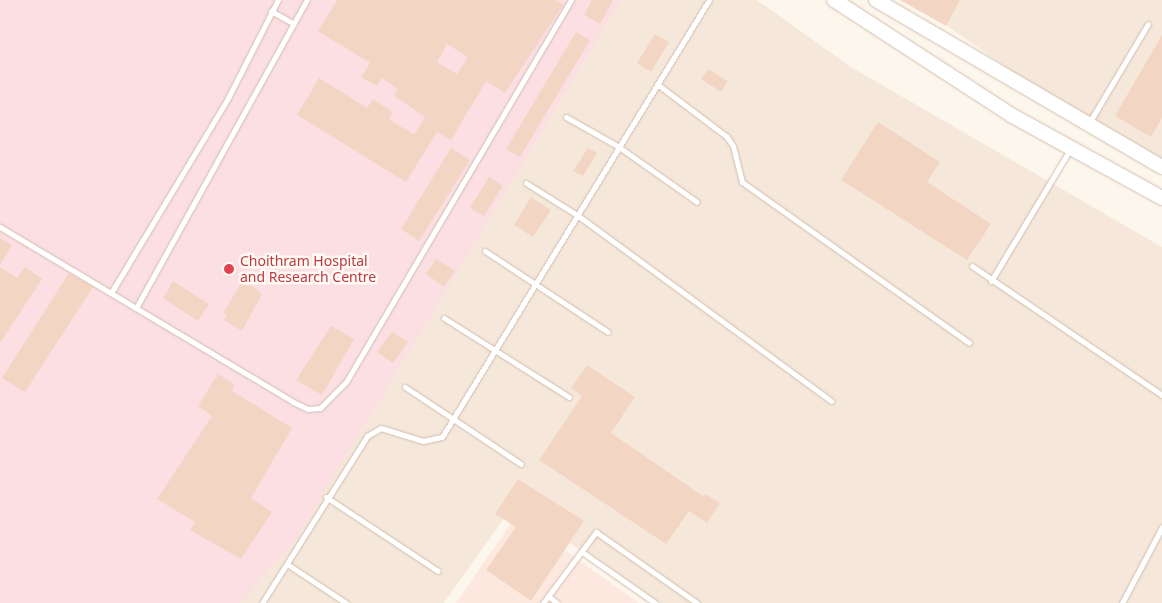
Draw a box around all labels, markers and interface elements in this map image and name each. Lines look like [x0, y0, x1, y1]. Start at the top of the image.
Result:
place label: Choithram Hospital and Research Centre [240, 253, 376, 286]
marker: Choithram Hospital and Research Centre [222, 262, 236, 276]

